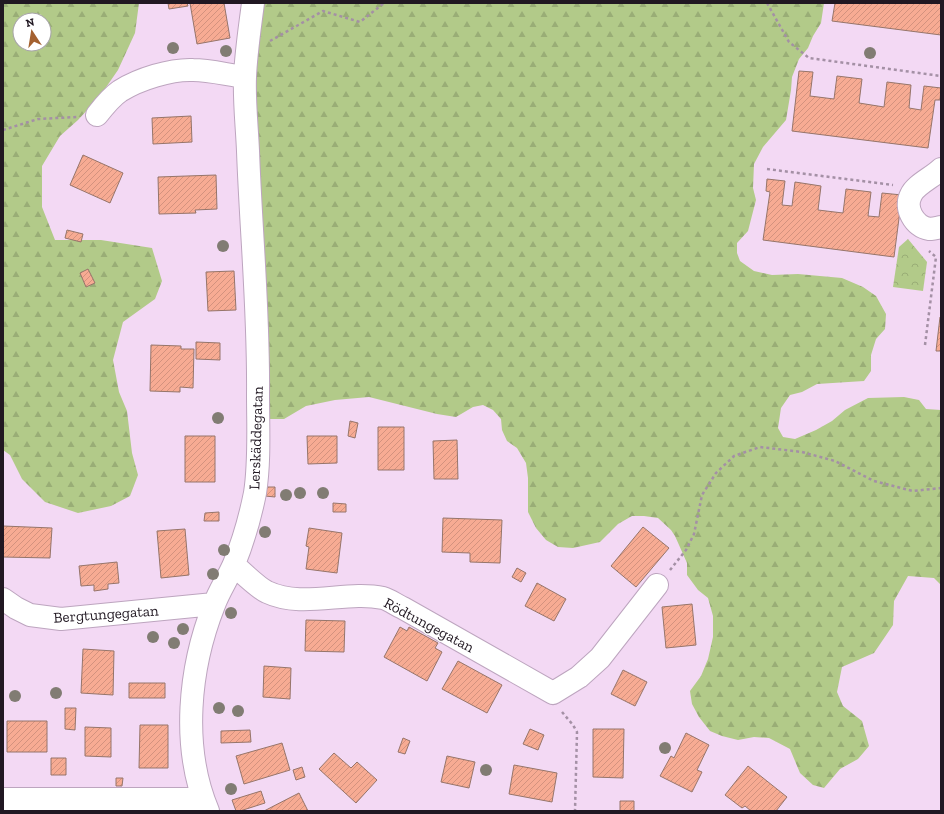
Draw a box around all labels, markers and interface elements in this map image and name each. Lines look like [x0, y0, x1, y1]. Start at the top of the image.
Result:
north arrow [12, 12, 52, 52]
text: N [25, 15, 36, 30]
street label: Lerskäddegatan [245, 386, 267, 490]
street label: Rödtungegatan [381, 594, 478, 657]
street label: Bergtungegatan [53, 601, 160, 627]

